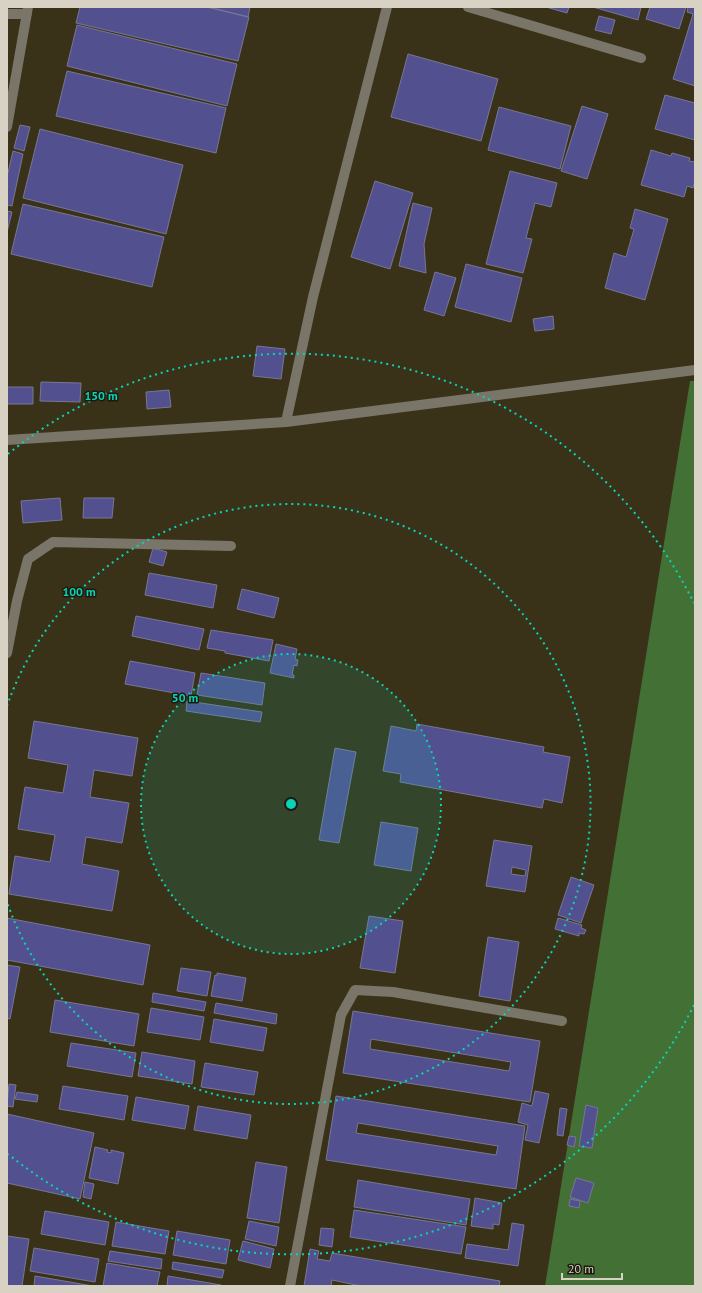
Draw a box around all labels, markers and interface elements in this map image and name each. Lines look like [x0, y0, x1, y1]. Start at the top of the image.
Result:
text: 150 m [84, 388, 118, 403]
text: 100 m [62, 584, 96, 599]
text: 50 m [172, 690, 198, 705]
centre of rings [284, 797, 298, 811]
scale bar [562, 1255, 622, 1281]
text: 20 m [568, 1261, 594, 1276]

